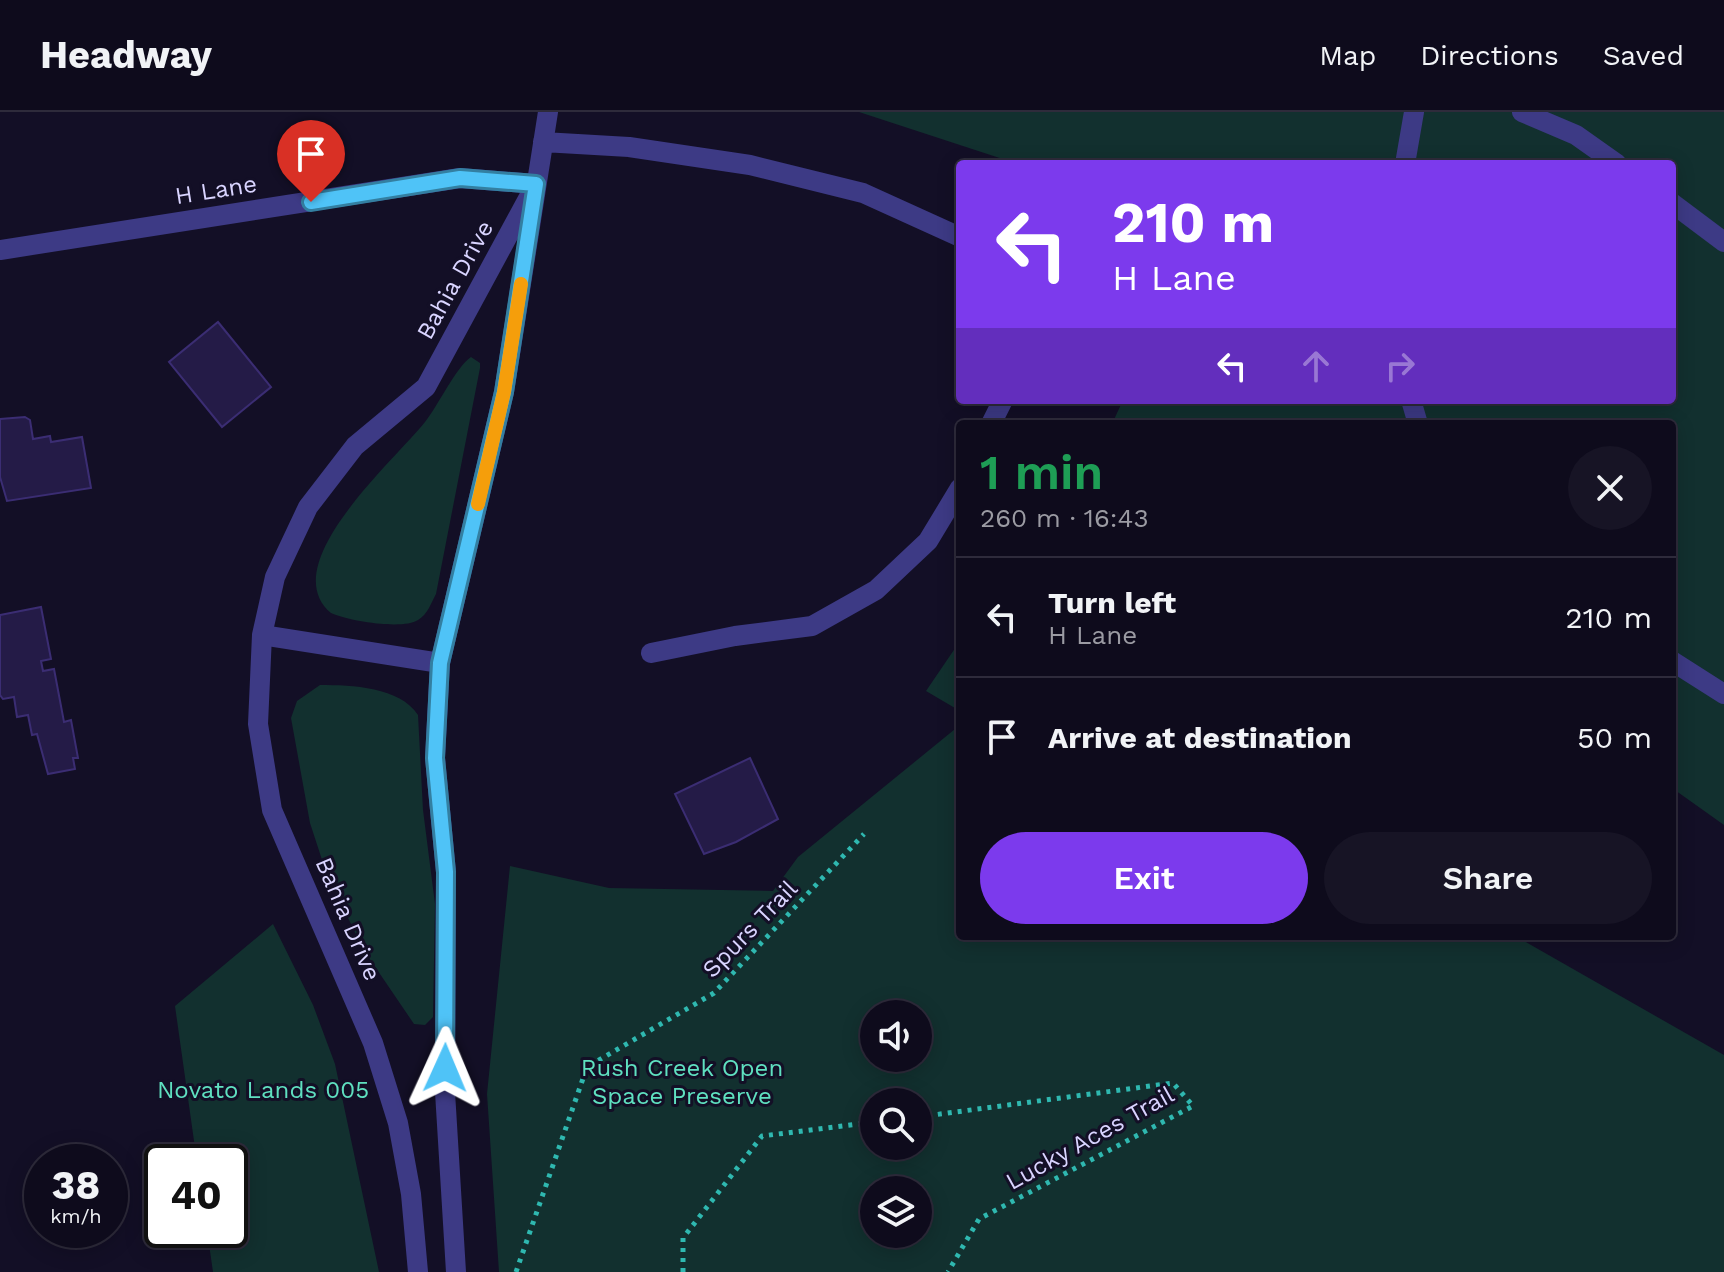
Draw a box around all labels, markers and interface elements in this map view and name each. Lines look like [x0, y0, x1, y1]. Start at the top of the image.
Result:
text: Headway [40, 33, 212, 77]
text: Map [1319, 39, 1376, 72]
text: Directions [1420, 39, 1559, 72]
text: Saved [1603, 39, 1684, 72]
pin [277, 120, 345, 202]
icon: arrive [289, 132, 333, 176]
street label: H Lane [173, 170, 259, 210]
text: 210 m [1112, 190, 1274, 256]
icon: left [980, 192, 1084, 296]
street label: Bahia Drive [411, 216, 499, 344]
text: H Lane [1112, 257, 1236, 299]
icon: left [1210, 344, 1254, 388]
icon: ahead [1294, 344, 1338, 388]
icon: right [1378, 344, 1422, 388]
text: 1 min [980, 444, 1103, 501]
button: close [1568, 446, 1652, 530]
text: 260 m · 16:43 [980, 503, 1149, 533]
text: Turn left [1048, 585, 1176, 620]
icon: left [980, 595, 1024, 639]
text: 210 m [1565, 600, 1652, 635]
text: H Lane [1048, 620, 1137, 650]
icon: arrive [980, 715, 1024, 759]
text: Arrive at destination [1048, 720, 1352, 755]
text: 50 m [1577, 720, 1652, 755]
button: Exit [980, 832, 1308, 924]
button: Share [1324, 832, 1652, 924]
street label: Bahia Drive [309, 853, 387, 985]
street label: Spurs Trail [697, 874, 804, 983]
map controls [860, 1000, 932, 1248]
button: sound [860, 1000, 932, 1072]
position arrow [403, 1026, 487, 1110]
park label: Rush Creek Open Space Preserve [581, 1054, 783, 1110]
park label: Novato Lands 005 [157, 1076, 369, 1104]
street label: Lucky Aces Trail [1001, 1080, 1179, 1196]
button: search [860, 1088, 932, 1160]
speed limit sign: 40 [144, 1144, 248, 1248]
text: 38 [52, 1162, 100, 1209]
button: layers [860, 1176, 932, 1248]
text: km/h [50, 1204, 102, 1228]

